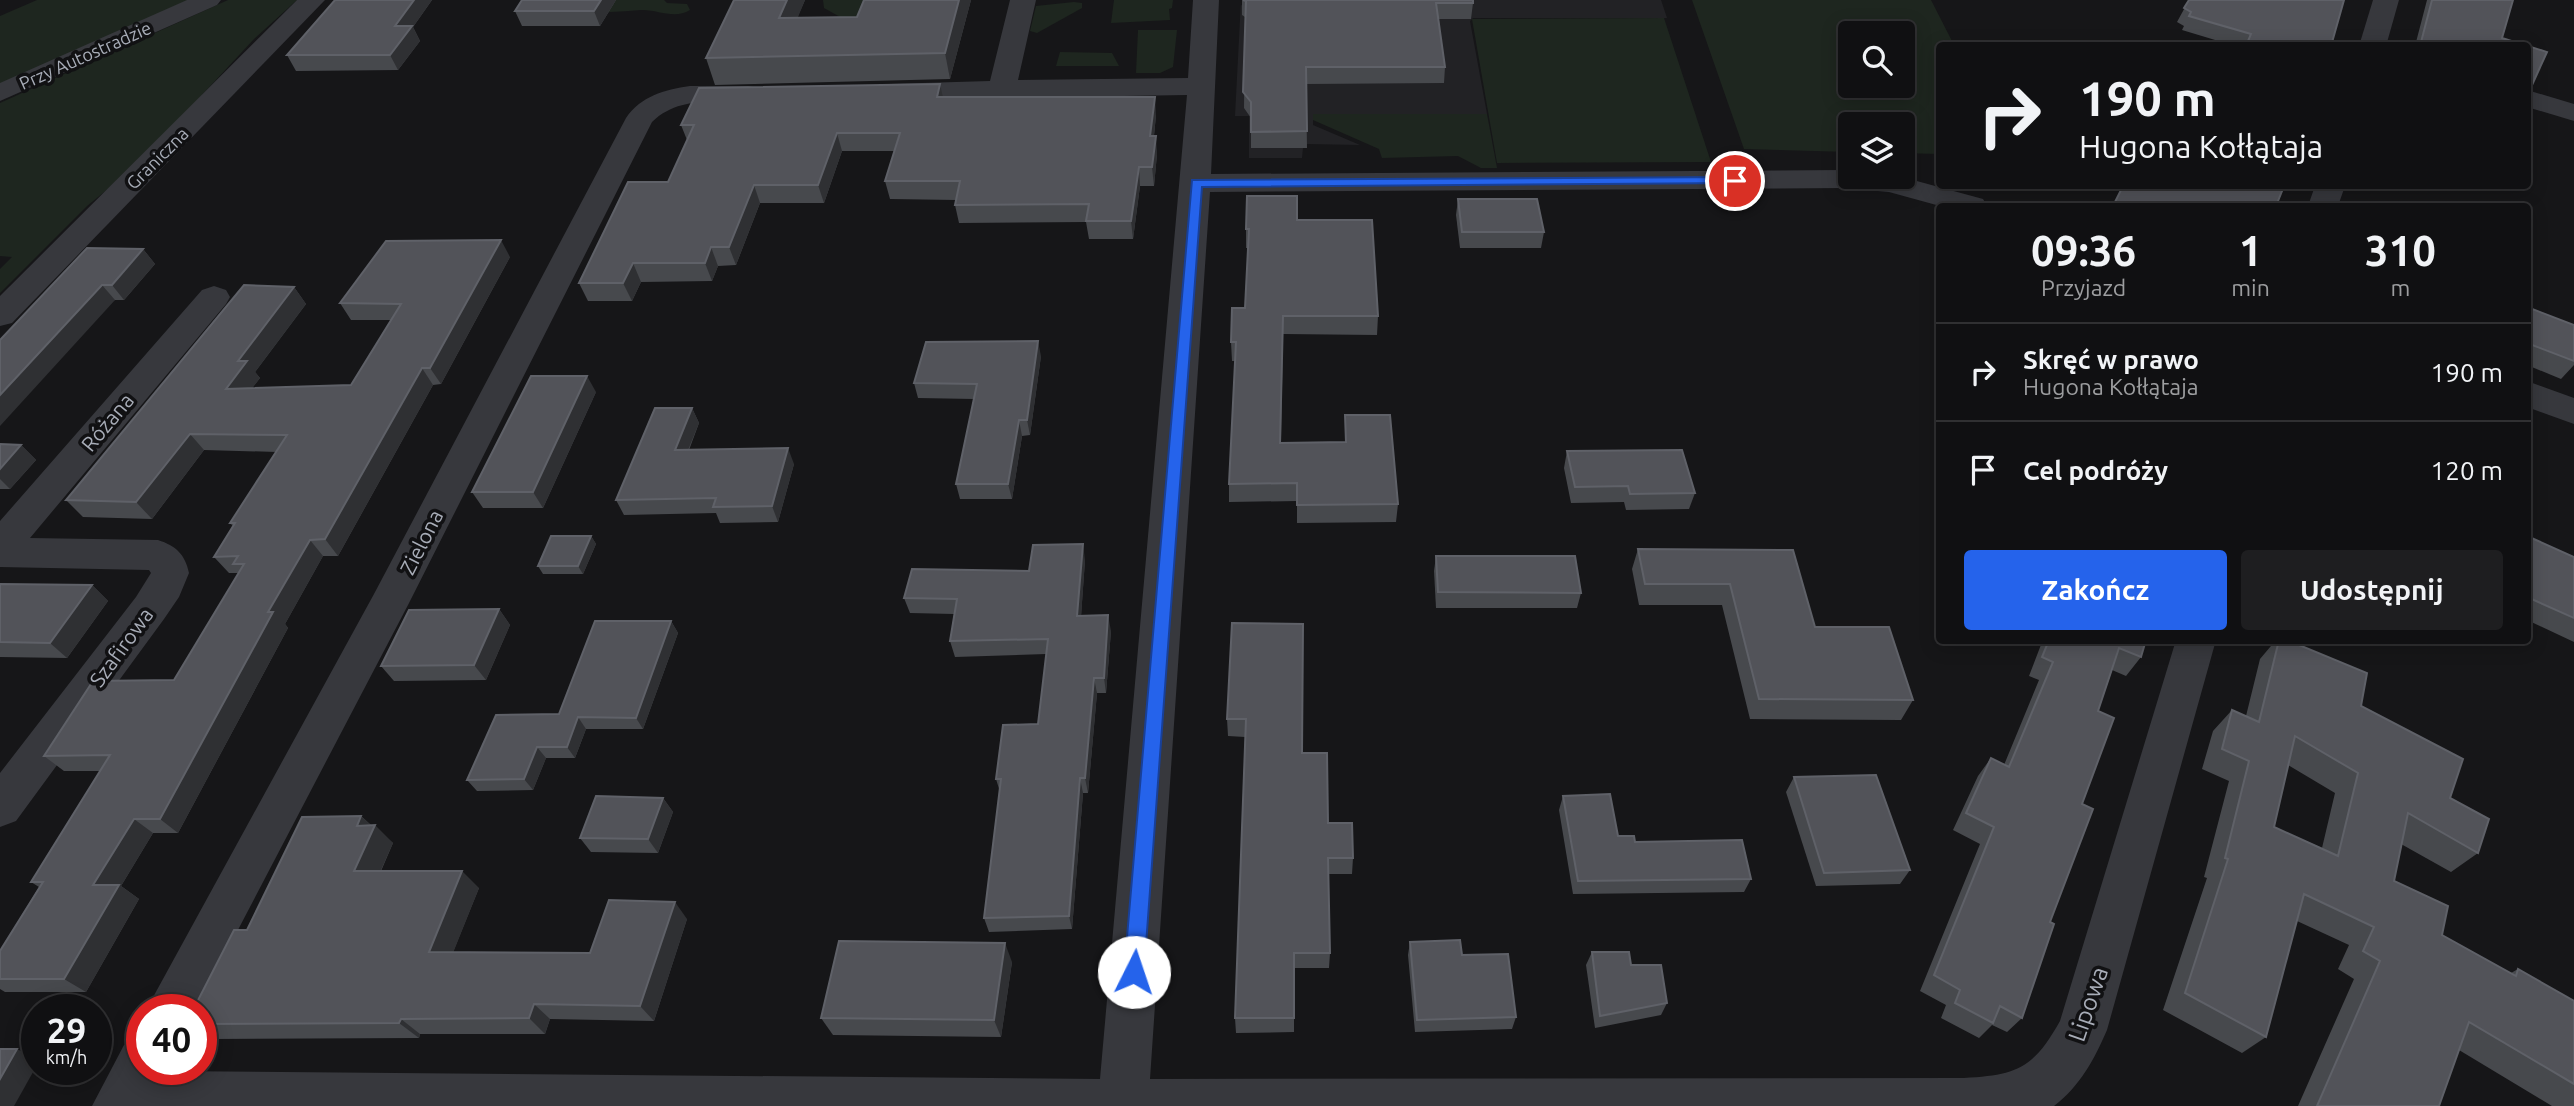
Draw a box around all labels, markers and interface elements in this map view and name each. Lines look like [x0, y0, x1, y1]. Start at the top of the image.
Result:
street label: Przy Autostradzie [16, 17, 154, 93]
map controls [1838, 21, 1915, 189]
button: search [1838, 21, 1915, 98]
icon: right [1964, 70, 2055, 161]
text: 190 m [2079, 70, 2216, 125]
button: layers [1838, 112, 1915, 189]
street label: Graniczna [122, 123, 192, 193]
text: Hugona Kołłątaja [2079, 128, 2323, 164]
pin [1705, 151, 1765, 211]
icon: arrive [1716, 162, 1754, 200]
text: 09:36 [2031, 227, 2136, 274]
text: 1 [2239, 227, 2262, 274]
text: 310 [2365, 227, 2436, 274]
text: Przyjazd [2041, 275, 2126, 300]
text: min [2231, 275, 2270, 300]
text: m [2390, 275, 2410, 300]
text: Skręć w prawo [2023, 345, 2199, 374]
icon: right [1964, 353, 2002, 391]
text: 190 m [2431, 358, 2503, 387]
text: Hugona Kołłątaja [2023, 374, 2199, 399]
street label: Różana [76, 388, 138, 456]
icon: arrive [1964, 451, 2002, 489]
text: Cel podróży [2023, 456, 2168, 485]
text: 120 m [2431, 456, 2503, 485]
street label: Zielona [395, 506, 447, 578]
button: Zakończ [1964, 550, 2227, 630]
button: Udostępnij [2241, 550, 2503, 630]
street label: Szafirowa [84, 603, 158, 691]
position arrow [1097, 935, 1171, 1009]
street label: Lipowa [2063, 963, 2113, 1045]
speed limit sign: 40 [126, 994, 217, 1085]
text: 29 [47, 1010, 86, 1050]
text: km/h [46, 1047, 87, 1067]

